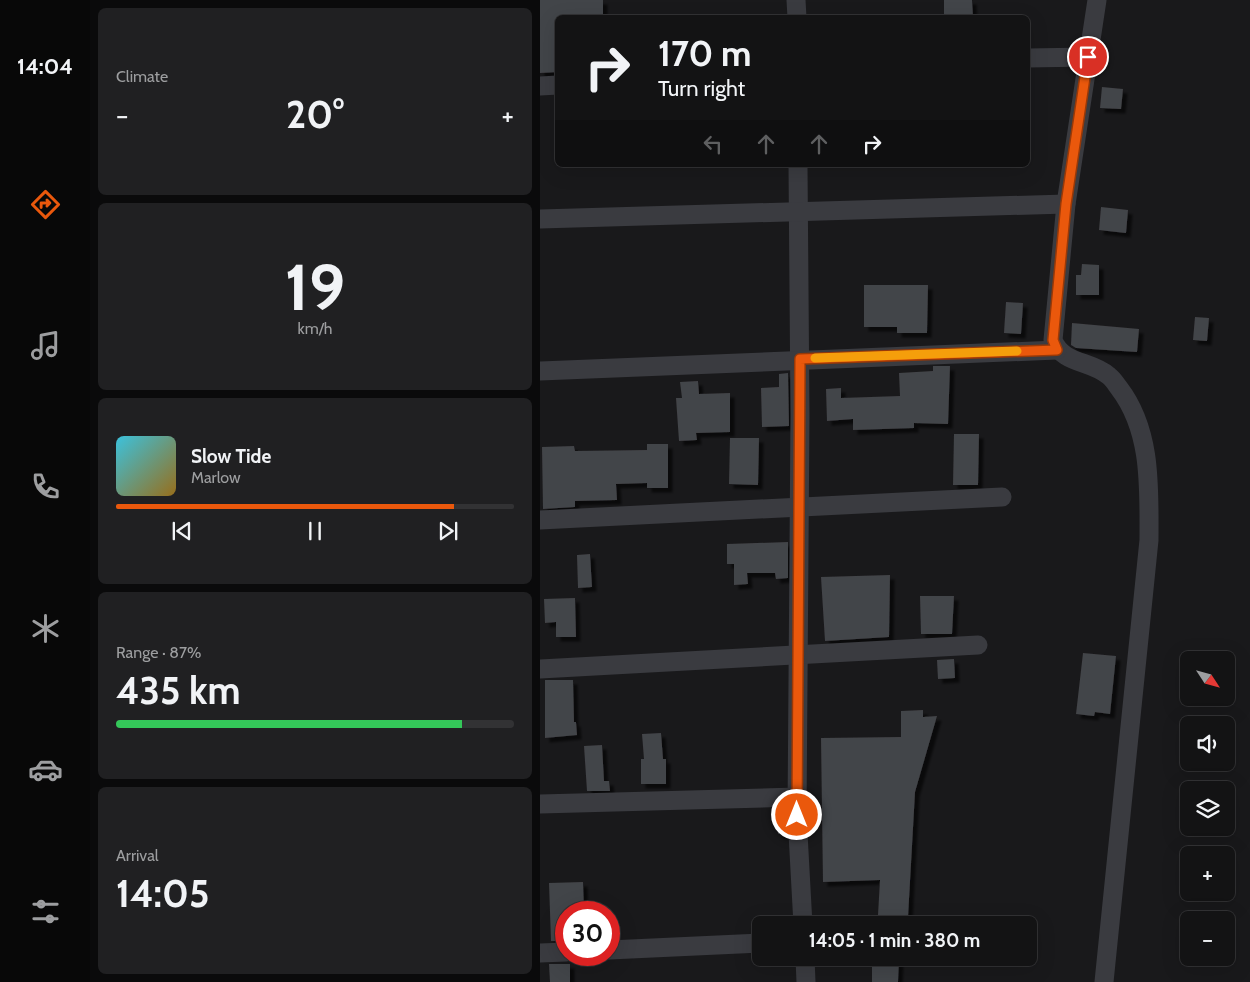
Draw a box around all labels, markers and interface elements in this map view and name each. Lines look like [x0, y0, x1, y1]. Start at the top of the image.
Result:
text: 170 m [658, 32, 751, 75]
icon: right [575, 35, 640, 100]
pin [1067, 36, 1109, 78]
icon: arrive [1074, 43, 1102, 71]
text: 14:04 [17, 53, 73, 80]
text: Climate [116, 67, 168, 86]
text: Turn right [658, 75, 745, 102]
text: 20° [286, 91, 344, 138]
text: − [116, 98, 128, 132]
text: + [502, 98, 514, 132]
icon: left [699, 130, 727, 158]
icon: ahead [752, 130, 780, 158]
icon: ahead [805, 130, 833, 158]
icon: right [858, 130, 886, 158]
icon: directions [28, 187, 63, 222]
text: 19 [285, 247, 345, 326]
text: km/h [297, 319, 333, 338]
icon: music [28, 328, 63, 363]
text: Slow Tide [191, 445, 271, 468]
text: Marlow [191, 468, 241, 487]
icon: phone [28, 469, 63, 504]
icon: previous [168, 517, 196, 545]
icon: pause [301, 517, 329, 545]
icon: next [434, 517, 462, 545]
icon: climate [28, 611, 63, 646]
text: Range · 87% [116, 643, 202, 662]
north arrow [1180, 651, 1235, 706]
map controls [1180, 651, 1235, 966]
text: 435 km [116, 667, 241, 714]
button: sound [1180, 716, 1235, 771]
icon: car [28, 752, 63, 787]
button: layers [1180, 781, 1235, 836]
position arrow [770, 788, 822, 840]
text: Arrival [116, 846, 159, 865]
button: + [1180, 846, 1235, 901]
text: 14:05 [116, 870, 209, 917]
icon: filters [28, 894, 63, 929]
speed limit sign: 30 [555, 901, 620, 966]
button: − [1180, 911, 1235, 966]
text: 14:05 · 1 min · 380 m [809, 929, 980, 952]

